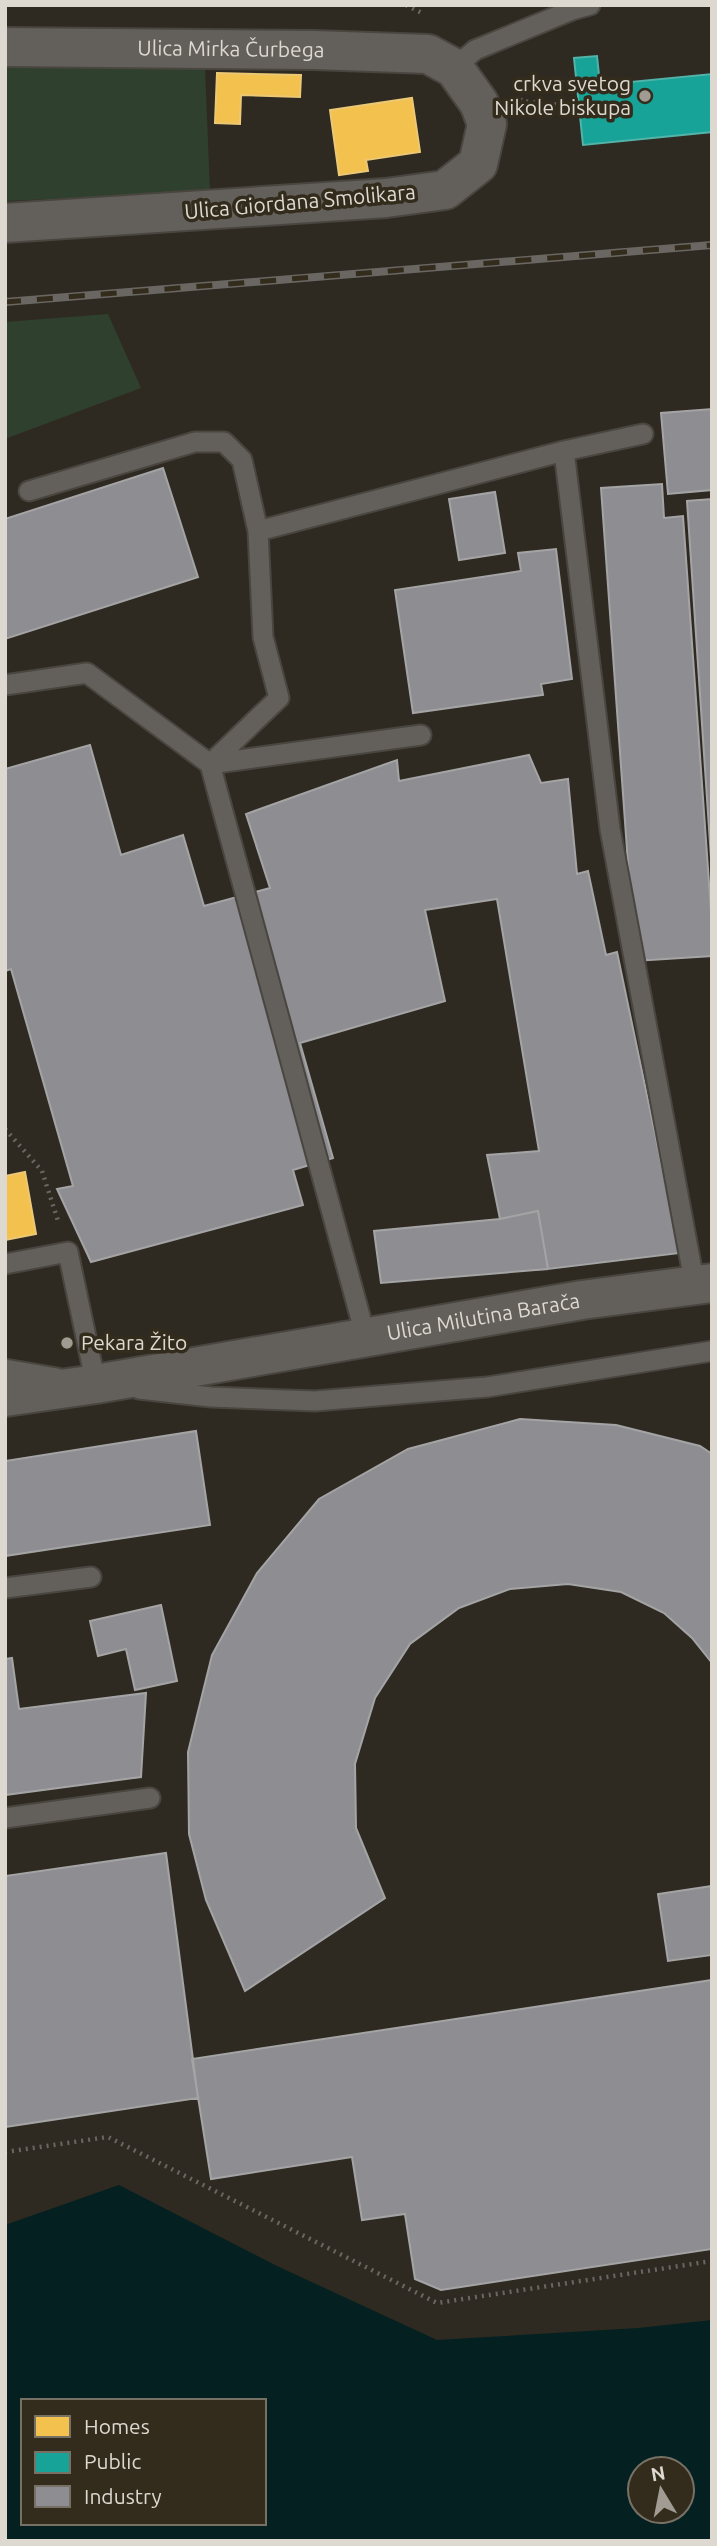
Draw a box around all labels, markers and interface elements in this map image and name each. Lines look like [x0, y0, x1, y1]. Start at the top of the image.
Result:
street label: Ulica Mirka Čurbega [137, 35, 325, 61]
place label: crkva svetog Nikole biskupa [494, 71, 631, 119]
marker: crkva svetog Nikole biskupa [637, 88, 653, 104]
street label: Ulica Giordana Smolikara [183, 179, 417, 223]
street label: Ulica Milutina Barača [385, 1288, 582, 1345]
place label: Pekara Žito [81, 1330, 187, 1354]
marker: Pekara Žito [59, 1335, 75, 1351]
legend [21, 2399, 266, 2525]
text: Homes [84, 2414, 150, 2438]
text: Public [84, 2449, 141, 2473]
north arrow [626, 2455, 696, 2525]
text: N [649, 2461, 667, 2485]
text: Industry [84, 2484, 162, 2508]

